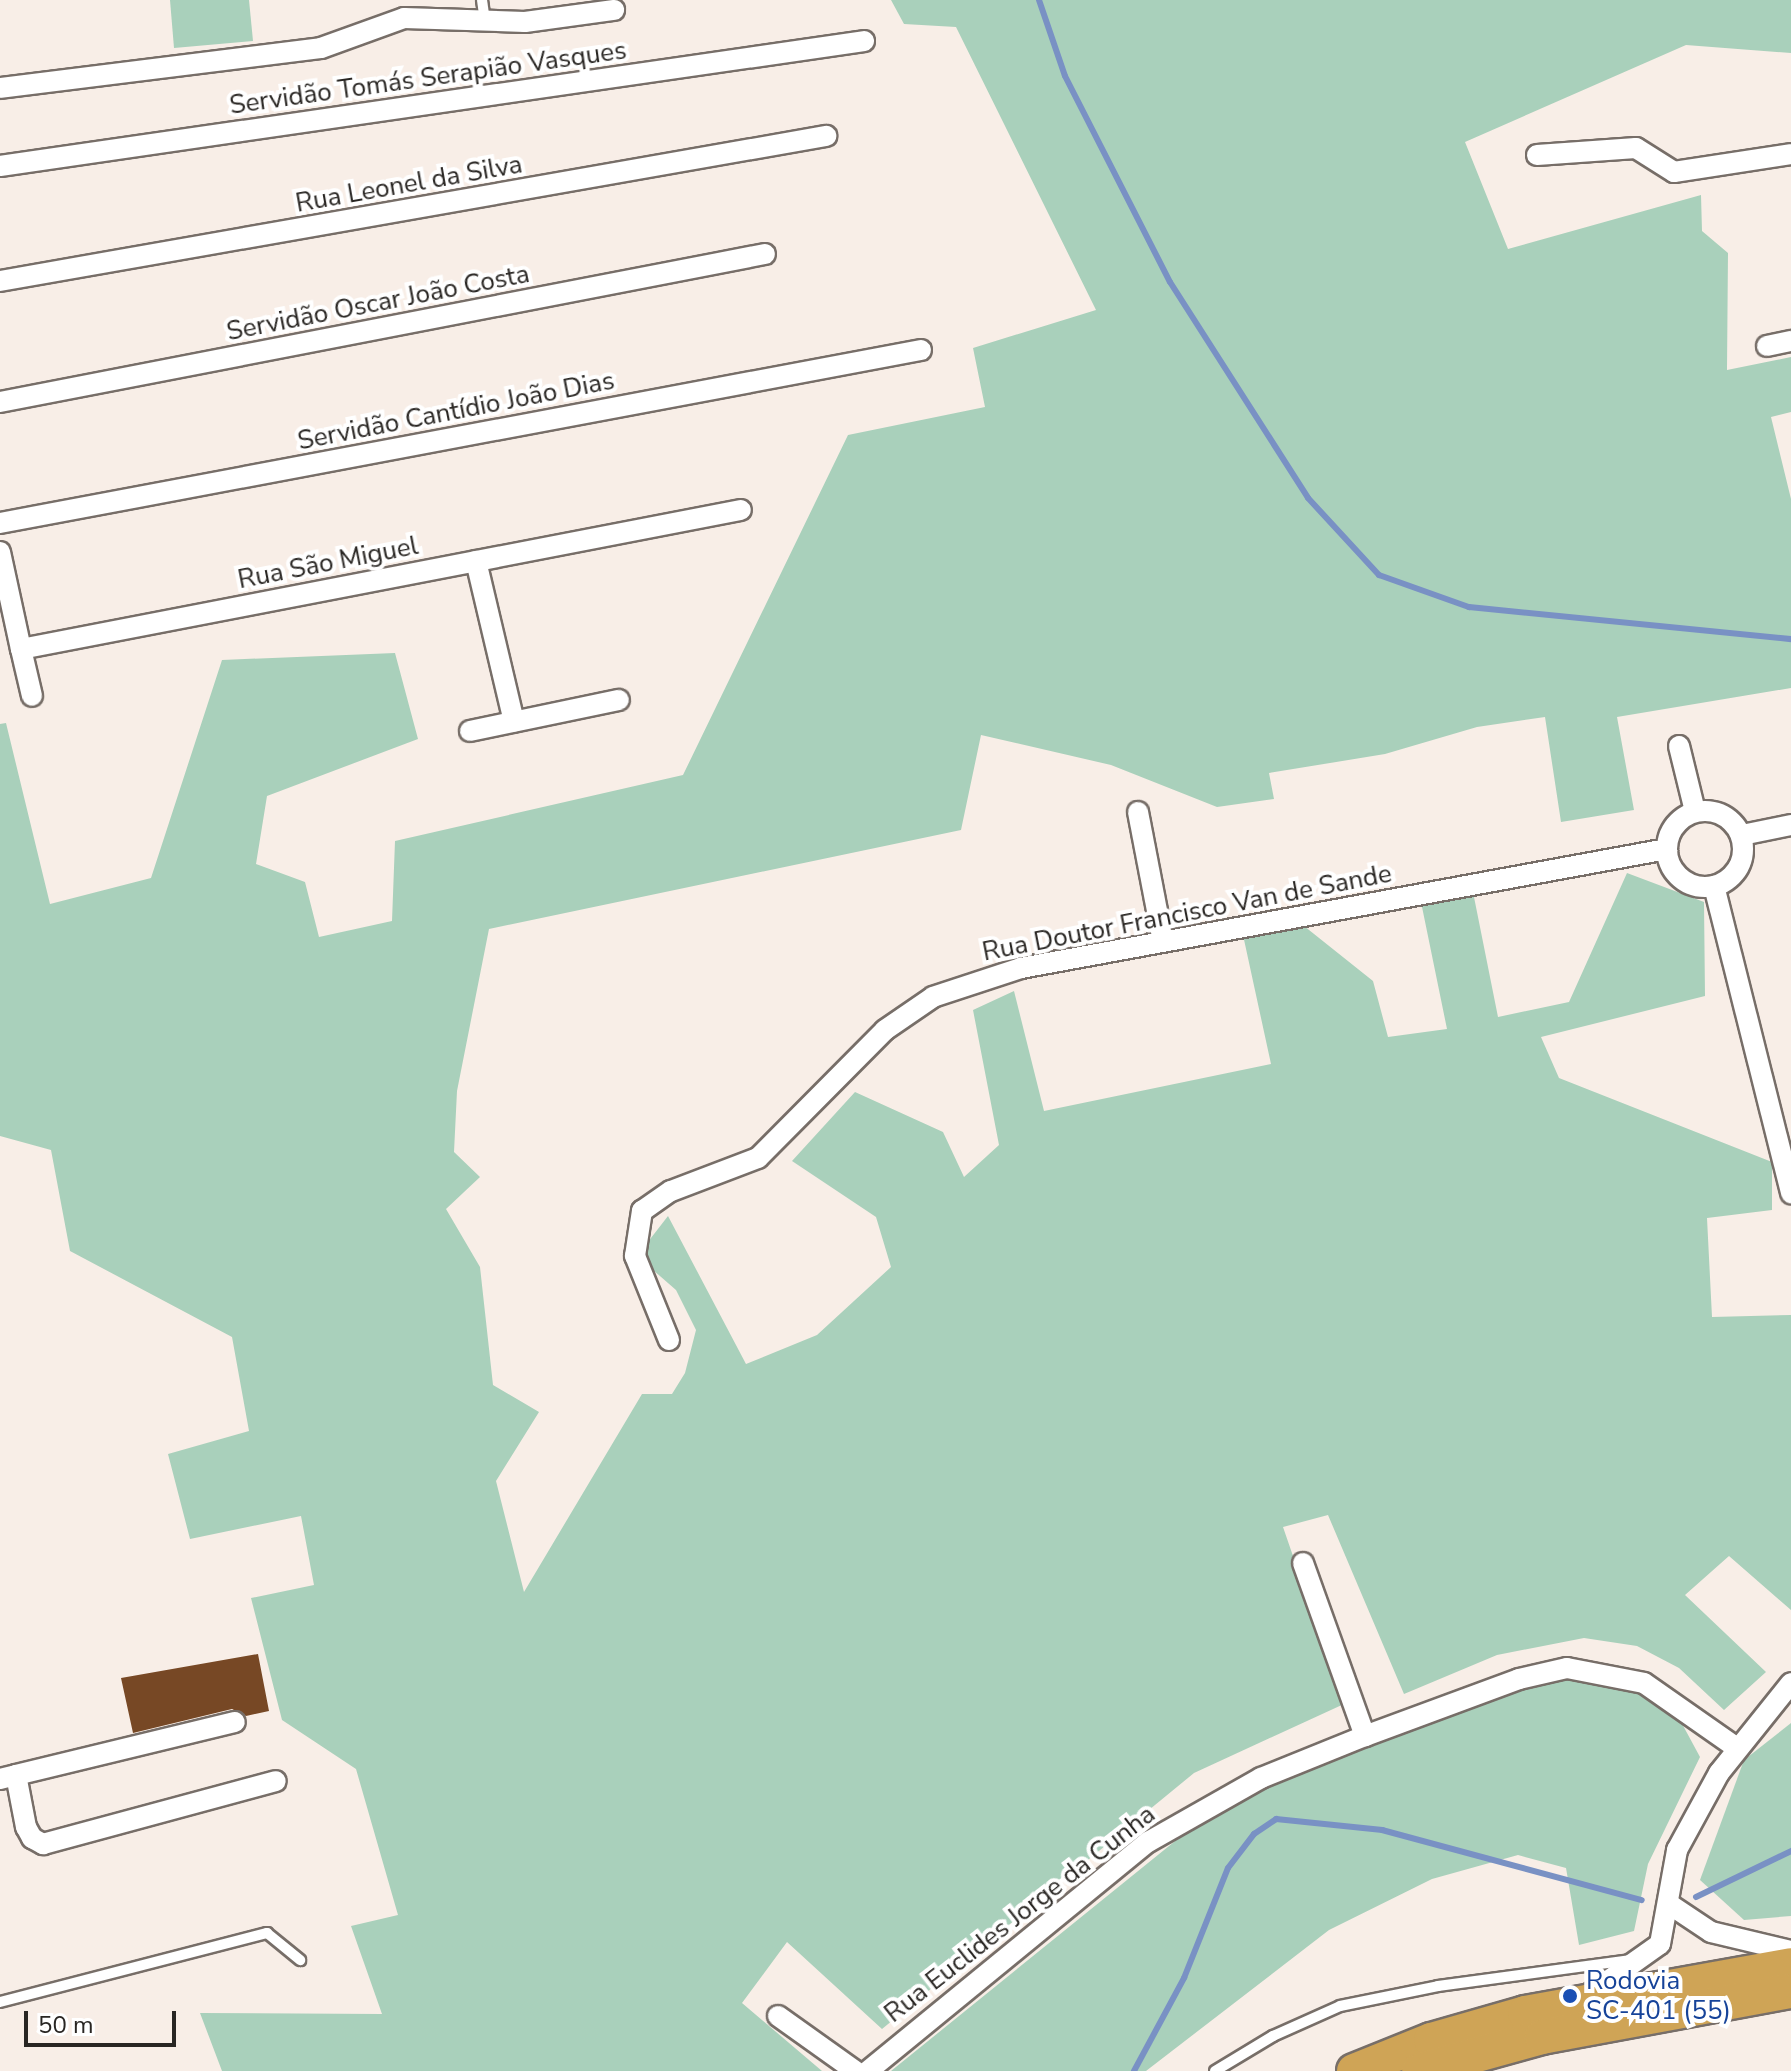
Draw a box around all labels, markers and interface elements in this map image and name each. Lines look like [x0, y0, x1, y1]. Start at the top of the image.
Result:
street label: Servidão Tomás Serapião Vasques [228, 35, 628, 121]
street label: Rua Leonel da Silva [293, 149, 525, 219]
street label: Servidão Oscar João Costa [224, 258, 532, 348]
street label: Servidão Cantídio João Dias [295, 365, 617, 457]
street label: Rua São Miguel [235, 530, 421, 596]
street label: Rua Doutor Francisco Van de Sande [980, 858, 1394, 968]
street label: Rua Euclides Jorge da Cunha [879, 1799, 1161, 2029]
place label: Rodovia SC-401 (55) [1586, 1965, 1731, 2026]
marker: Rodovia SC-401 (55) [1561, 1987, 1579, 2005]
scale bar [28, 1995, 180, 2045]
text: 50 m [38, 2009, 94, 2041]

